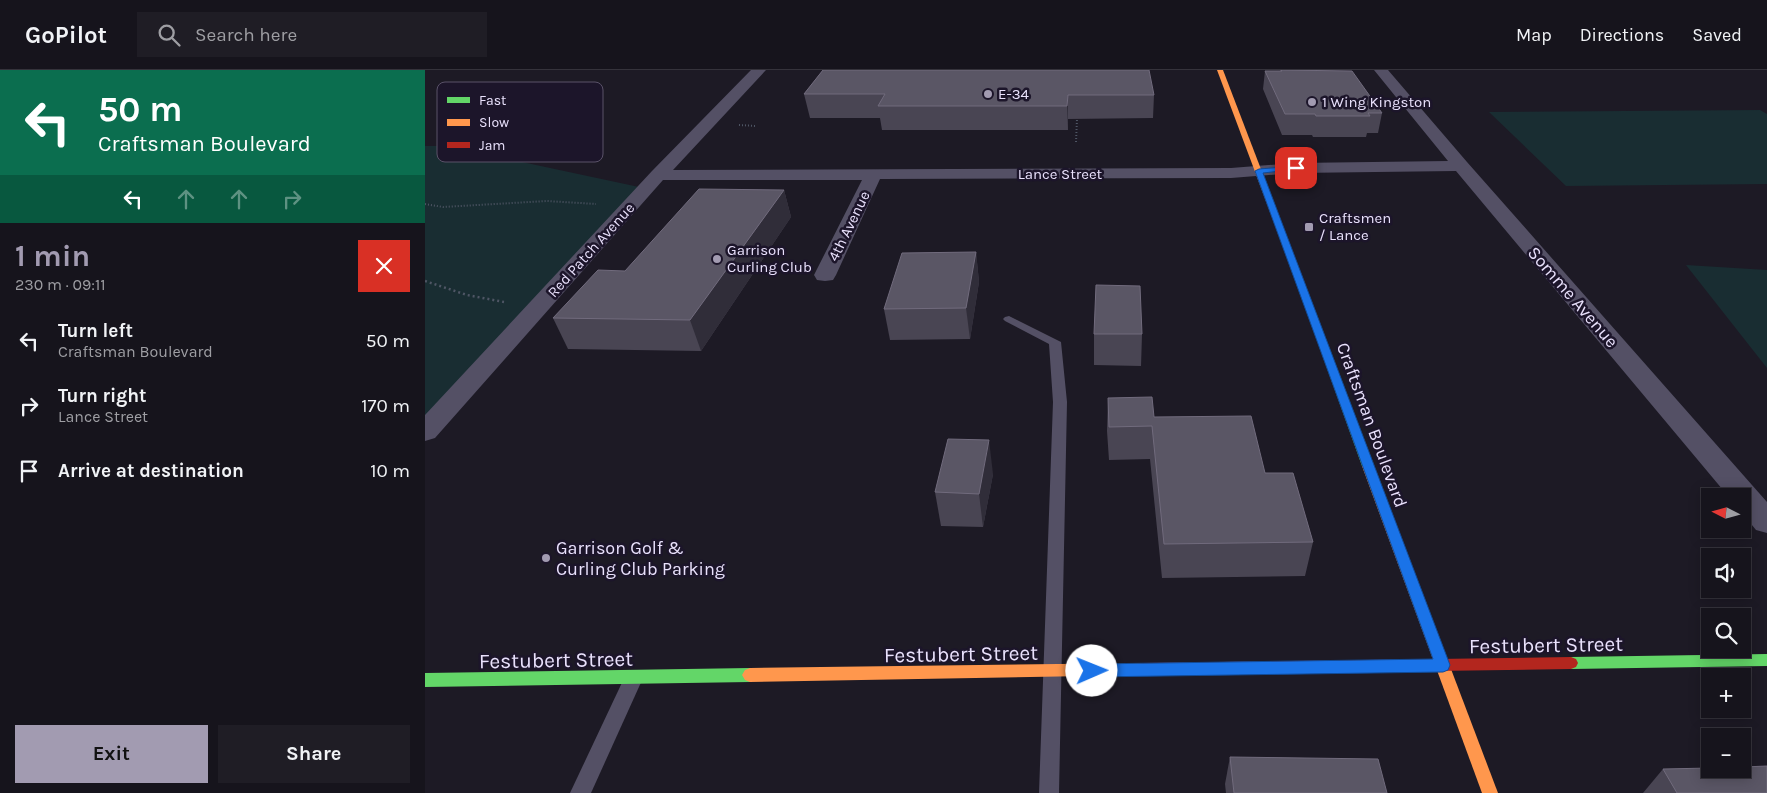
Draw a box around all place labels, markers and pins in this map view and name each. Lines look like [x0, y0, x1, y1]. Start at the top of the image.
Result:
place label: E-34 [998, 85, 1030, 103]
marker: E-34 [982, 88, 994, 100]
place label: 1 Wing Kingston [1322, 93, 1431, 111]
marker: 1 Wing Kingston [1306, 96, 1318, 108]
pin [1275, 147, 1317, 189]
place label: Craftsmen / Lance [1319, 209, 1391, 244]
marker: Craftsmen / Lance [1303, 221, 1315, 233]
place label: Garrison Curling Club [727, 241, 812, 276]
marker: Garrison Curling Club [711, 253, 723, 265]
place label: Garrison Golf & Curling Club Parking [556, 537, 725, 580]
marker: Garrison Golf & Curling Club Parking [540, 552, 552, 564]

